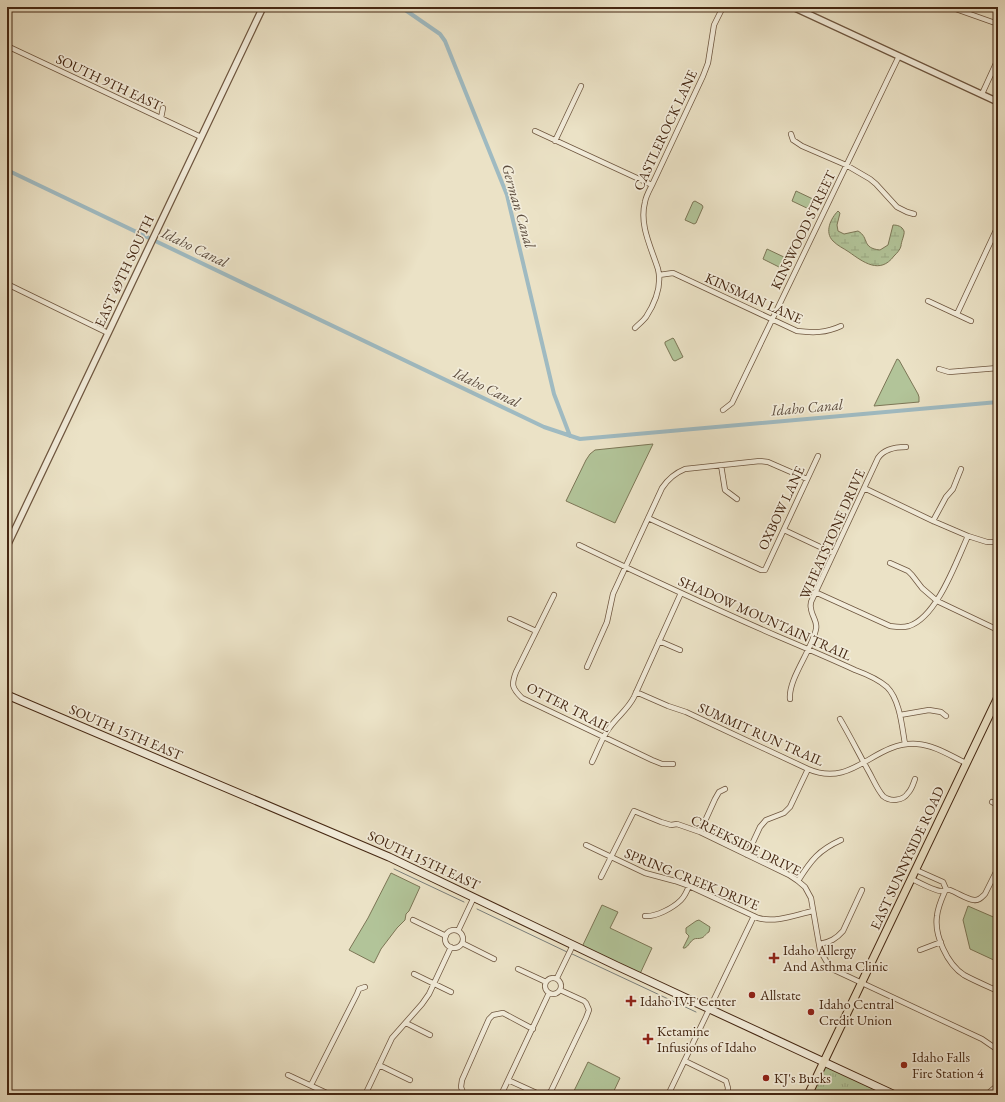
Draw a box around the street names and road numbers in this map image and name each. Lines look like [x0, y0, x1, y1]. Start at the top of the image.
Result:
street label: SOUTH 9TH EAST [53, 50, 165, 115]
street label: CASTLEROCK LANE [629, 67, 701, 193]
street label: KINSWOOD STREET [766, 167, 840, 292]
street label: EAST 49TH SOUTH [90, 212, 158, 330]
street label: KINSMAN LANE [702, 268, 806, 328]
street label: OXBOW LANE [754, 463, 808, 553]
street label: WHEATSTONE DRIVE [795, 466, 869, 602]
street label: SHADOW MOUNTAIN TRAIL [676, 572, 855, 665]
street label: OTTER TRAIL [524, 678, 615, 736]
street label: SUMMIT RUN TRAIL [695, 698, 827, 770]
street label: SOUTH 15TH EAST [67, 700, 186, 764]
street label: EAST SUNNYSIDE ROAD [866, 783, 948, 933]
street label: CREEKSIDE DRIVE [688, 811, 804, 880]
street label: SOUTH 15TH EAST [365, 826, 483, 894]
street label: SPRING CREEK DRIVE [622, 844, 762, 914]

